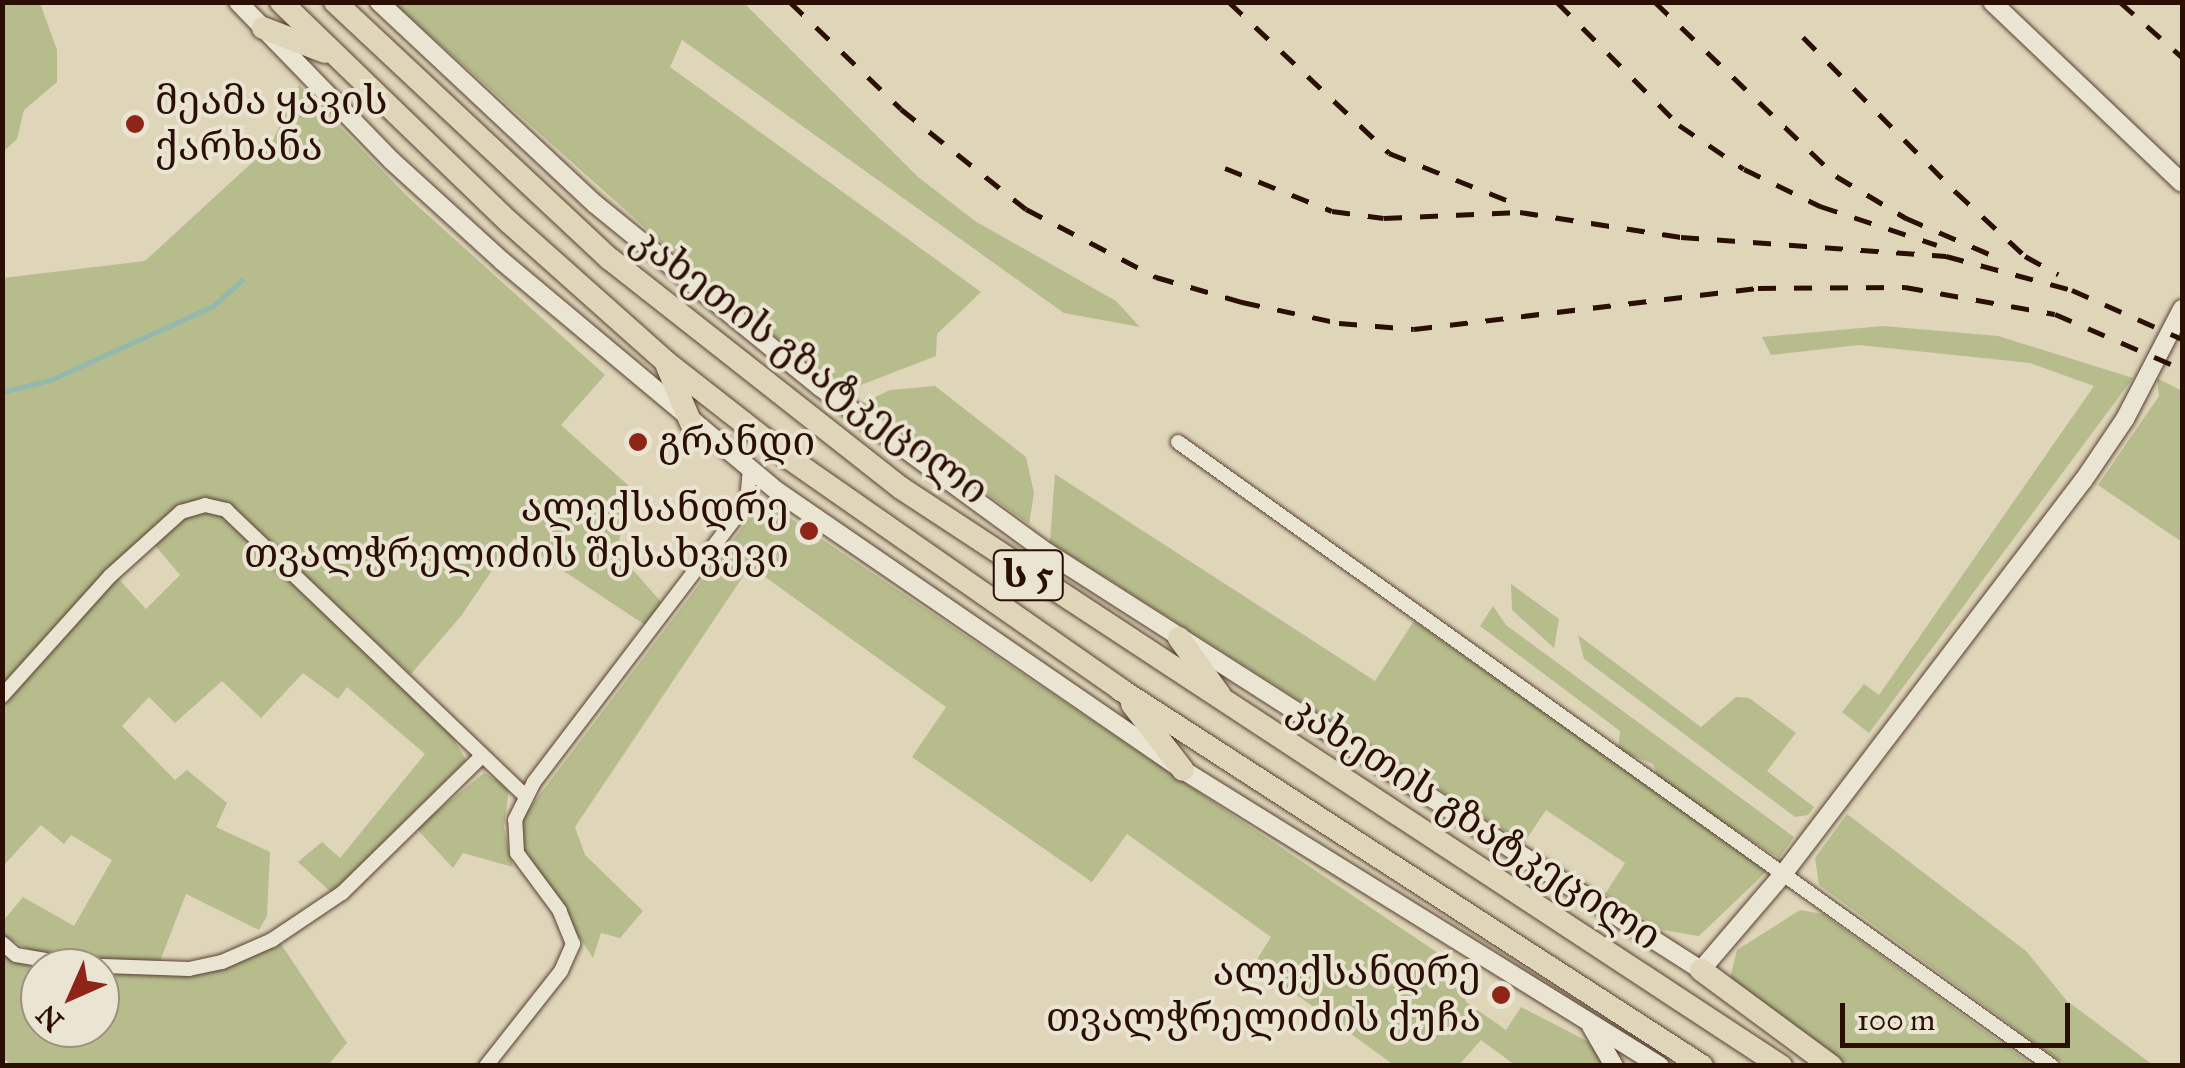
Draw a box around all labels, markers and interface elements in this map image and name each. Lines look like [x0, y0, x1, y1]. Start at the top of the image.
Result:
place label: მეამა ყავის ქარხანა [155, 77, 387, 171]
marker: მეამა ყავის ქარხანა [124, 113, 146, 135]
street label: კახეთის გზატკეცილი [622, 215, 998, 515]
place label: გრანდი [658, 418, 815, 466]
marker: გრანდი [627, 431, 649, 453]
place label: ალექსანდრე თვალჭრელიძის შესახვევი [244, 484, 789, 578]
marker: ალექსანდრე თვალჭრელიძის შესახვევი [798, 520, 820, 542]
road number: ს 5 [990, 542, 1066, 608]
street label: კახეთის გზატკეცილი [1280, 684, 1670, 960]
north arrow [20, 948, 120, 1048]
place label: ალექსანდრე თვალჭრელიძის ქუჩა [1046, 948, 1481, 1042]
scale bar [1845, 983, 2075, 1045]
marker: ალექსანდრე თვალჭრელიძის ქუჩა [1490, 984, 1512, 1006]
text: N [29, 997, 71, 1039]
text: 100 m [1857, 1002, 1935, 1038]

